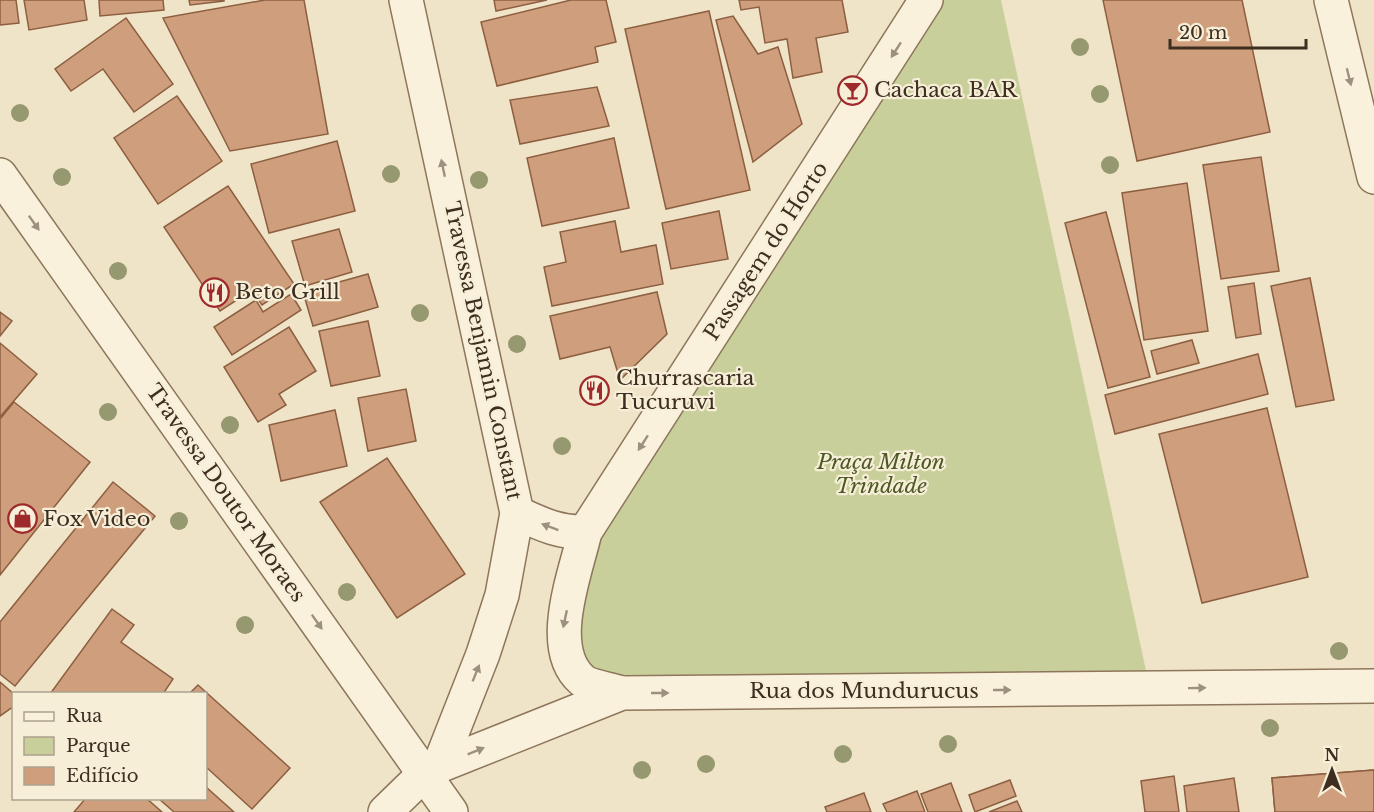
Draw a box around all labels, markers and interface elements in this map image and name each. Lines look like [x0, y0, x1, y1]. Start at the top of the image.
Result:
scale bar [1170, 12, 1306, 50]
text: 20 m [1179, 22, 1227, 44]
one-way arrow [891, 42, 902, 58]
one-way arrow [1345, 68, 1355, 86]
bar icon: Cachaca BAR [837, 74, 869, 106]
place label: Cachaca BAR [874, 77, 1019, 103]
street label: Passagem do Horto [699, 157, 833, 345]
one-way arrow [438, 158, 447, 177]
street label: Travessa Benjamin Constant [439, 199, 527, 503]
one-way arrow [28, 215, 40, 231]
restaurant icon: Beto Grill [198, 276, 230, 308]
place label: Beto Grill [235, 279, 340, 305]
place label: Churrascaria Tucuruvi [616, 365, 755, 415]
restaurant icon: Churrascaria Tucuruvi [579, 374, 611, 406]
street label: Travessa Doutor Moraes [141, 379, 311, 607]
one-way arrow [637, 435, 648, 452]
park label: Praça Milton Trindade [816, 449, 945, 499]
shop icon: Fox Video [6, 503, 38, 535]
place label: Fox Video [43, 506, 151, 532]
one-way arrow [541, 522, 559, 532]
one-way arrow [560, 610, 569, 629]
one-way arrow [311, 613, 323, 629]
one-way arrow [472, 664, 481, 682]
street label: Rua dos Mundurucus [749, 678, 979, 704]
one-way arrow [1187, 683, 1206, 693]
one-way arrow [992, 685, 1011, 695]
one-way arrow [650, 688, 669, 697]
legend [12, 692, 207, 800]
text: Rua [66, 705, 102, 727]
text: Parque [66, 735, 131, 757]
north arrow [1302, 740, 1362, 800]
text: N [1324, 745, 1340, 765]
one-way arrow [467, 746, 485, 755]
text: Edifício [66, 765, 139, 787]

